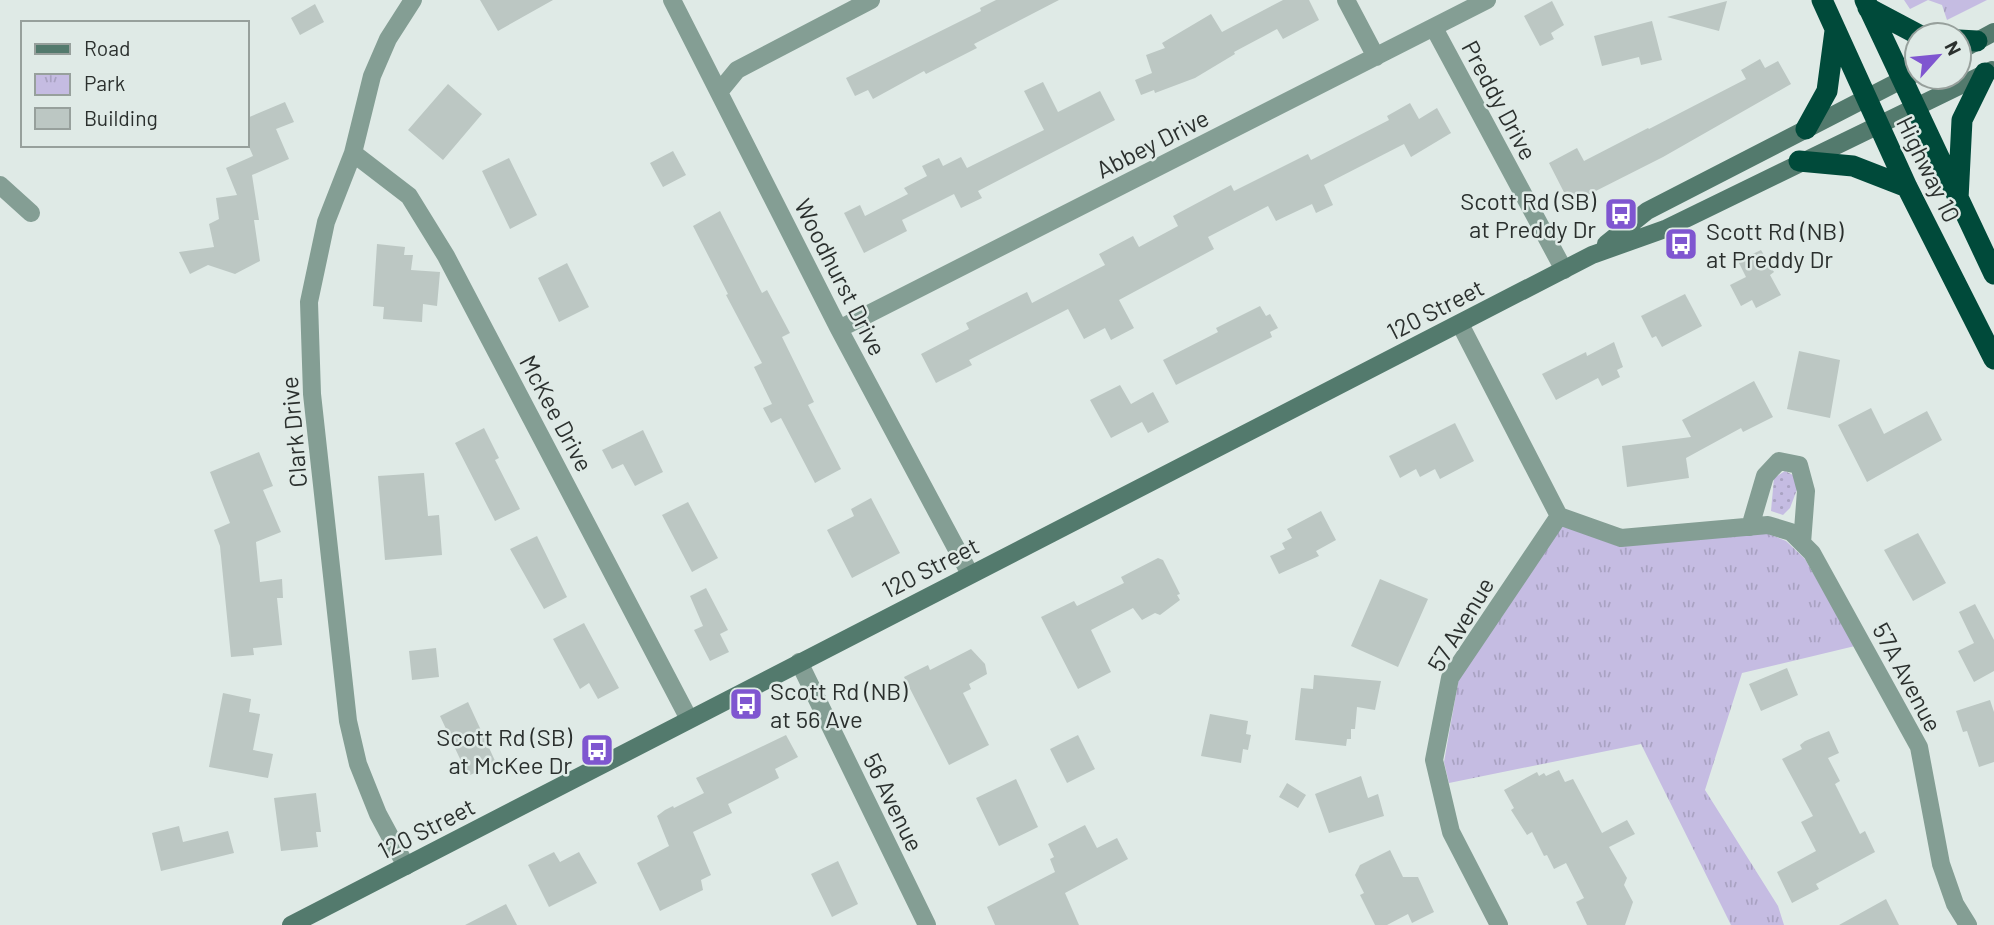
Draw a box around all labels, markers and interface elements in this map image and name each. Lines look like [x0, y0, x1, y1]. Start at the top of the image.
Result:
legend [21, 21, 248, 147]
north arrow [1903, 21, 1973, 91]
text: Road [84, 35, 130, 60]
street label: Preddy Drive [1456, 35, 1544, 165]
text: N [1940, 37, 1967, 59]
text: Park [84, 70, 125, 95]
street label: Abbey Drive [1091, 102, 1213, 184]
text: Building [84, 105, 158, 130]
street label: Highway 10 [1891, 111, 1967, 227]
place label: Scott Rd (SB) at Preddy Dr [1460, 186, 1597, 243]
street label: Woodhurst Drive [789, 194, 893, 360]
bus stop icon: Scott Rd (SB) at Preddy Dr [1602, 195, 1640, 233]
place label: Scott Rd (NB) at Preddy Dr [1706, 216, 1844, 273]
bus stop icon: Scott Rd (NB) at Preddy Dr [1662, 225, 1700, 263]
street label: 120 Street [1382, 272, 1488, 346]
street label: McKee Drive [514, 350, 600, 476]
street label: Clark Drive [274, 375, 312, 489]
street label: 120 Street [877, 530, 983, 604]
street label: 57 Avenue [1421, 572, 1499, 676]
street label: 57A Avenue [1867, 618, 1949, 736]
place label: Scott Rd (NB) at 56 Ave [770, 676, 908, 733]
bus stop icon: Scott Rd (NB) at 56 Ave [727, 685, 765, 723]
place label: Scott Rd (SB) at McKee Dr [436, 722, 573, 779]
bus stop icon: Scott Rd (SB) at McKee Dr [578, 731, 616, 769]
street label: 56 Avenue [858, 748, 930, 856]
street label: 120 Street [373, 791, 479, 865]

